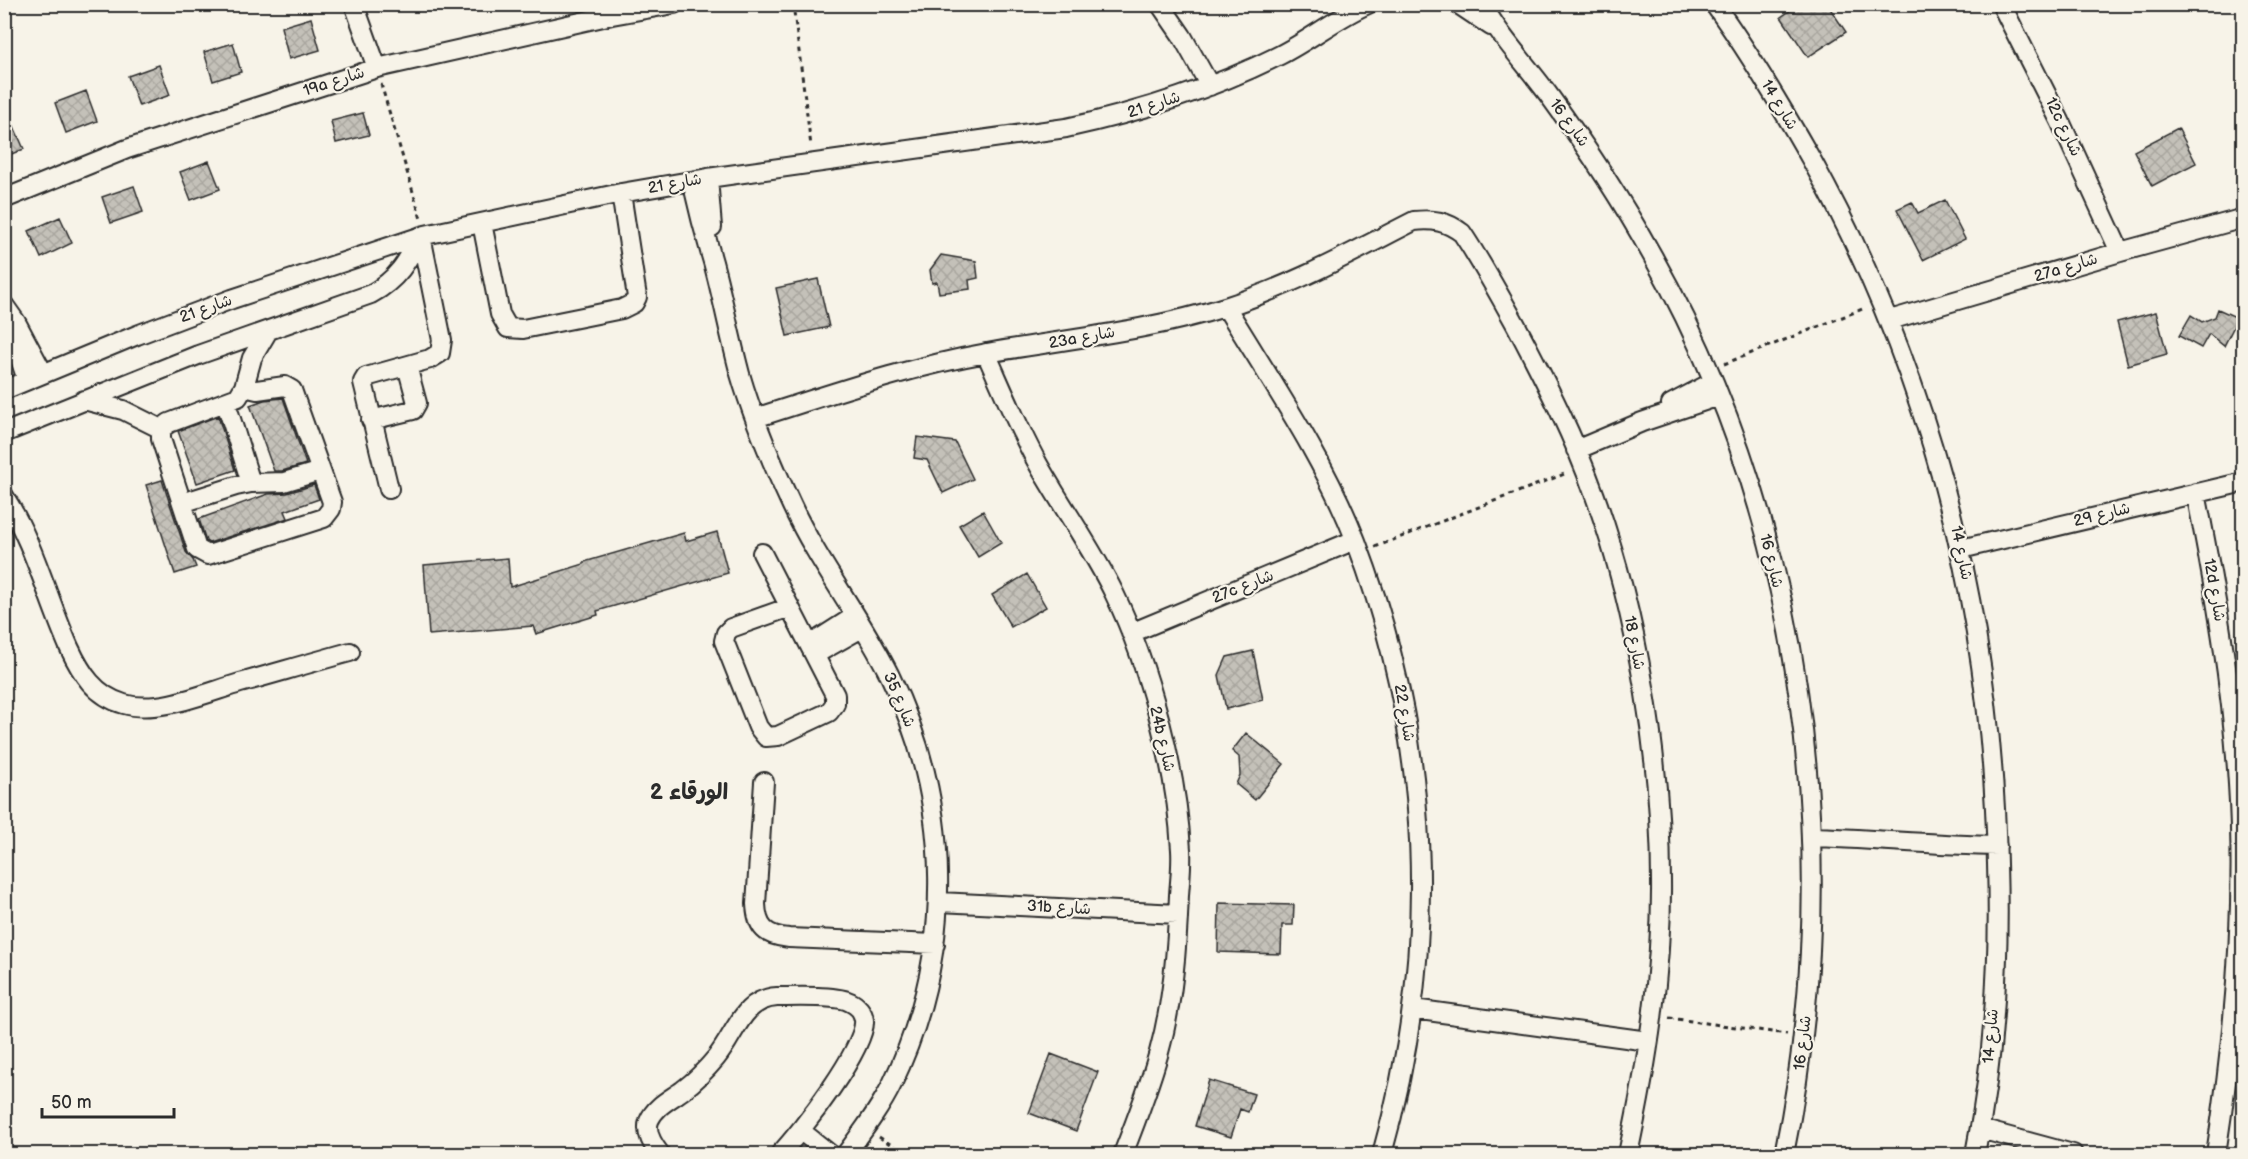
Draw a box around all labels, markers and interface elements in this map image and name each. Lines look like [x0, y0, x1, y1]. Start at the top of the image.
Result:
street label: 19a شارع [301, 63, 367, 102]
street label: شارع 14 [1756, 77, 1801, 134]
street label: شارع 21 [1125, 88, 1183, 123]
street label: 12c شارع [2040, 94, 2085, 160]
street label: شارع 16 [1544, 95, 1593, 151]
street label: شارع 21 [647, 170, 704, 199]
street label: 27a شارع [2032, 249, 2100, 288]
street label: شارع 21 [177, 291, 235, 328]
street label: 23a شارع [1047, 323, 1117, 354]
street label: شارع 29 [2072, 499, 2133, 532]
street label: شارع 14 [1945, 524, 1976, 582]
street label: شارع 16 [1754, 532, 1787, 590]
street label: 12d شارع [2198, 557, 2229, 623]
street label: 27c شارع [1209, 566, 1277, 609]
street label: شارع 18 [1618, 614, 1649, 672]
street label: شارع 35 [878, 670, 919, 731]
street label: شارع 22 [1389, 683, 1418, 743]
street label: 24b شارع [1144, 704, 1179, 774]
district label: الورقاء 2 [650, 779, 728, 806]
street label: 31b شارع [1026, 897, 1091, 920]
street label: شارع 14 [1979, 1008, 2004, 1064]
street label: شارع 16 [1790, 1015, 1817, 1072]
scale bar [42, 1081, 174, 1119]
text: 50 m [51, 1092, 92, 1113]

